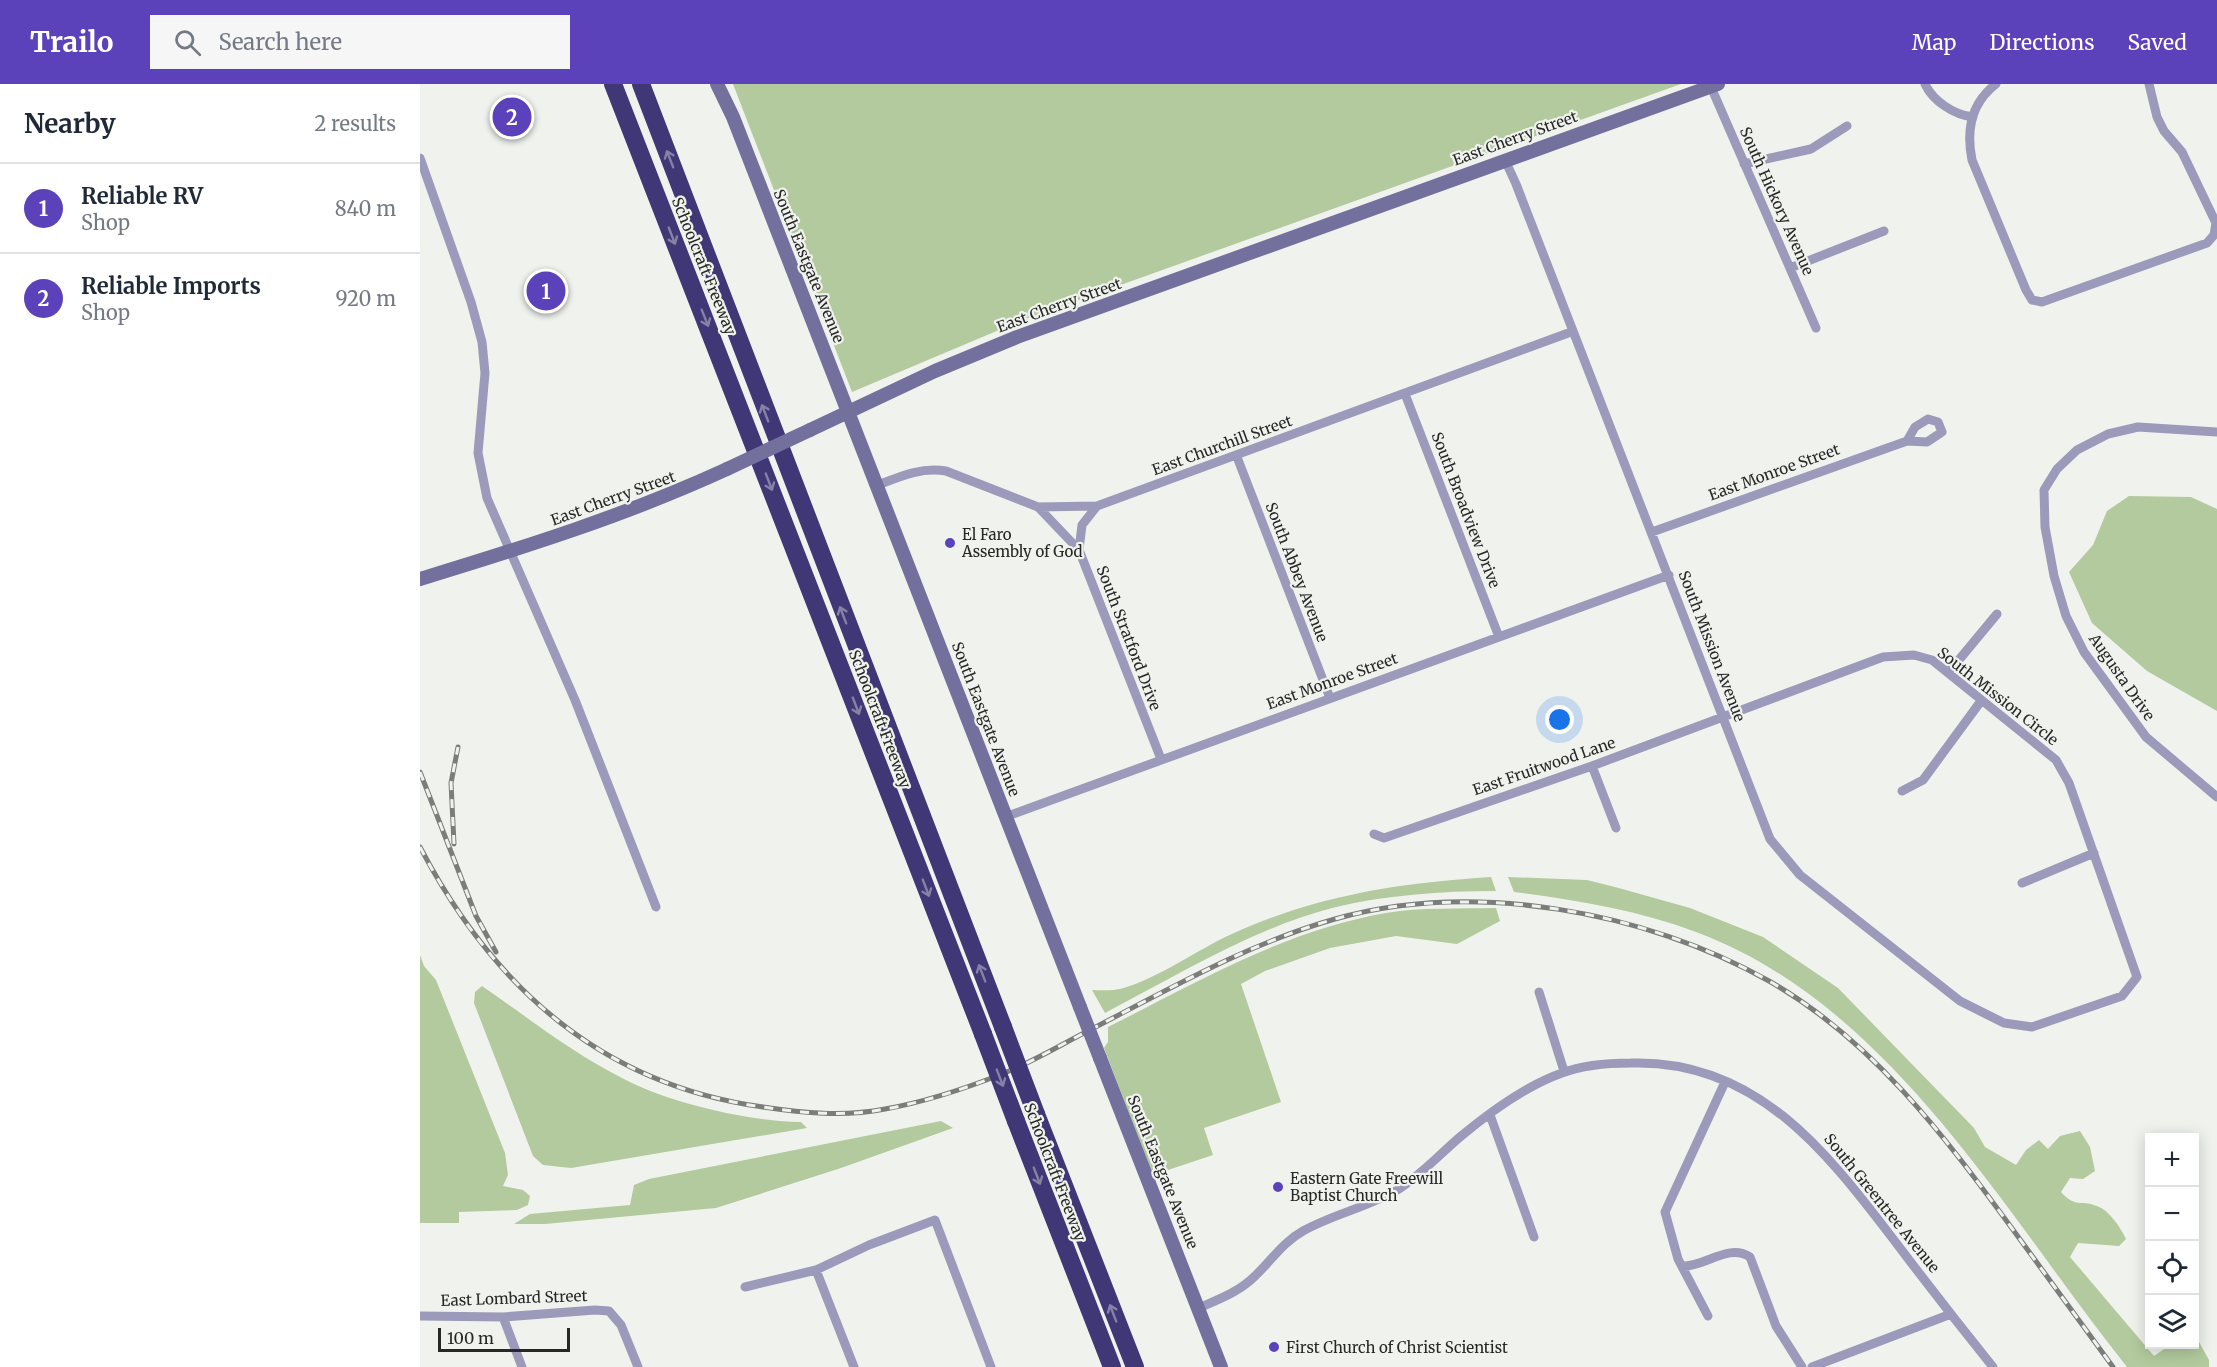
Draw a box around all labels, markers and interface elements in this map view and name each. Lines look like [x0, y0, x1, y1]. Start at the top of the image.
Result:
search box [150, 15, 570, 69]
text: Trailo [30, 24, 114, 60]
icon: search [171, 26, 204, 59]
text: Search here [219, 28, 342, 56]
text: Map [1912, 29, 1956, 56]
text: Directions [1989, 29, 2094, 56]
text: Saved [2127, 29, 2187, 56]
pin: 2 [492, 94, 532, 140]
text: Nearby [24, 107, 116, 140]
street label: East Cherry Street [1450, 107, 1580, 169]
text: 2 results [314, 111, 396, 136]
street label: South Hickory Avenue [1736, 124, 1818, 278]
one-way arrow [664, 150, 675, 169]
text: Reliable RV [81, 182, 203, 210]
street label: South Eastgate Avenue [769, 186, 849, 346]
street label: Schoolcraft Freeway [668, 194, 740, 338]
text: 1 [39, 196, 48, 221]
text: 840 m [335, 196, 396, 221]
text: Shop [81, 210, 130, 235]
one-way arrow [668, 227, 679, 245]
pin: 1 [526, 268, 566, 314]
text: Reliable Imports [81, 272, 261, 300]
street label: East Cherry Street [994, 274, 1124, 336]
text: 2 [38, 286, 49, 311]
text: 920 m [336, 286, 396, 311]
text: Shop [81, 300, 130, 325]
one-way arrow [700, 308, 711, 326]
one-way arrow [759, 404, 770, 423]
street label: East Churchill Street [1149, 411, 1295, 479]
street label: South Broadview Drive [1428, 429, 1505, 591]
street label: East Monroe Street [1706, 439, 1842, 505]
street label: East Cherry Street [548, 467, 678, 529]
one-way arrow [765, 472, 776, 491]
street label: South Abbey Avenue [1262, 500, 1332, 645]
place label: El Faro Assembly of God [961, 525, 1083, 561]
marker: El Faro Assembly of God [943, 536, 957, 550]
street label: South Stratford Drive [1093, 563, 1165, 713]
street label: South Mission Avenue [1674, 568, 1750, 724]
one-way arrow [837, 606, 848, 624]
street label: Augusta Drive [2084, 629, 2159, 724]
street label: South Eastgate Avenue [948, 639, 1024, 799]
street label: South Mission Circle [1934, 643, 2062, 749]
street label: Schoolcraft Freeway [845, 647, 915, 791]
street label: East Monroe Street [1264, 648, 1400, 714]
one-way arrow [851, 696, 862, 715]
your location [1545, 705, 1574, 734]
street label: East Fruitwood Lane [1470, 733, 1618, 799]
one-way arrow [921, 878, 932, 897]
one-way arrow [975, 964, 986, 982]
one-way arrow [995, 1068, 1006, 1086]
street label: South Eastgate Avenue [1123, 1092, 1203, 1252]
street label: Schoolcraft Freeway [1020, 1100, 1090, 1244]
street label: South Greentree Avenue [1820, 1130, 1944, 1276]
map controls [2145, 1133, 2199, 1349]
button: + [2145, 1133, 2199, 1187]
one-way arrow [1032, 1166, 1043, 1185]
place label: Eastern Gate Freewill Baptist Church [1290, 1169, 1443, 1205]
marker: Eastern Gate Freewill Baptist Church [1271, 1180, 1285, 1194]
button: − [2145, 1187, 2199, 1241]
button: locate [2145, 1241, 2199, 1295]
street label: East Lombard Street [440, 1286, 588, 1310]
button: layers [2145, 1295, 2199, 1349]
one-way arrow [1107, 1304, 1118, 1323]
scale bar [438, 1325, 570, 1352]
text: 100 m [447, 1328, 494, 1348]
place label: First Church of Christ Scientist [1286, 1338, 1508, 1357]
marker: First Church of Christ Scientist [1267, 1340, 1281, 1354]

